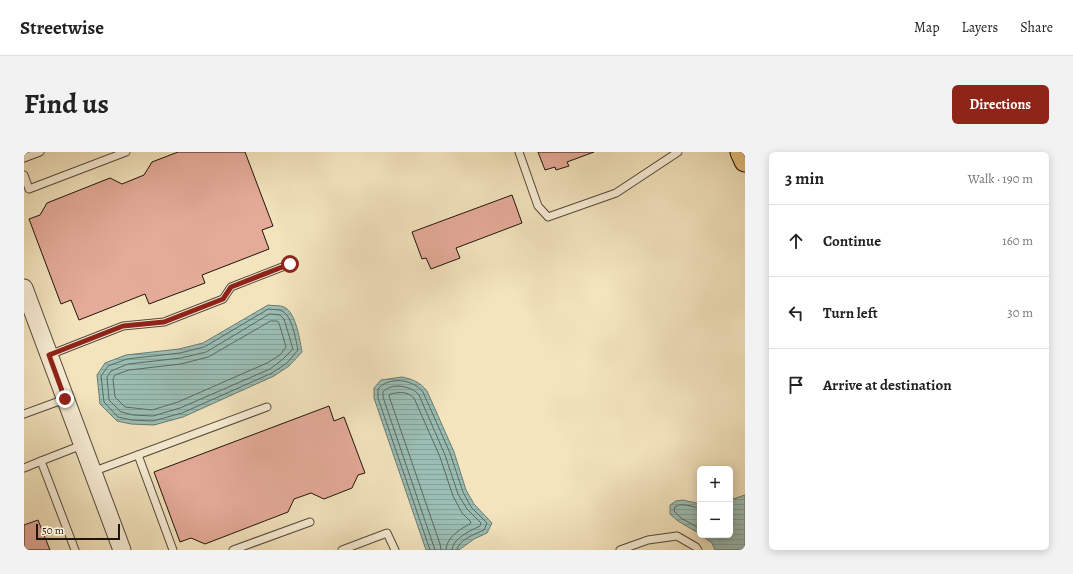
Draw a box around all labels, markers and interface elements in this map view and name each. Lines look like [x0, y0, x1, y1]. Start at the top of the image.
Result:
text: Streetwise [20, 15, 104, 41]
text: Map [914, 18, 940, 37]
text: Layers [962, 18, 998, 37]
text: Share [1020, 18, 1053, 37]
text: Find us [24, 85, 109, 123]
button: Directions [952, 85, 1049, 124]
text: 3 min [785, 167, 824, 190]
text: Walk · 190 m [968, 170, 1033, 187]
icon: ahead [785, 230, 807, 252]
text: Continue [823, 231, 881, 251]
text: 160 m [1002, 232, 1033, 249]
route start [281, 255, 299, 273]
icon: left [785, 302, 807, 324]
text: Turn left [823, 303, 878, 323]
text: 30 m [1007, 304, 1033, 321]
icon: arrive [785, 374, 807, 396]
text: Arrive at destination [823, 375, 952, 395]
route end [56, 390, 74, 408]
map controls [697, 466, 733, 538]
button: + [697, 466, 733, 502]
button: − [697, 502, 733, 538]
scale bar [36, 522, 120, 541]
text: 50 m [42, 523, 64, 538]

